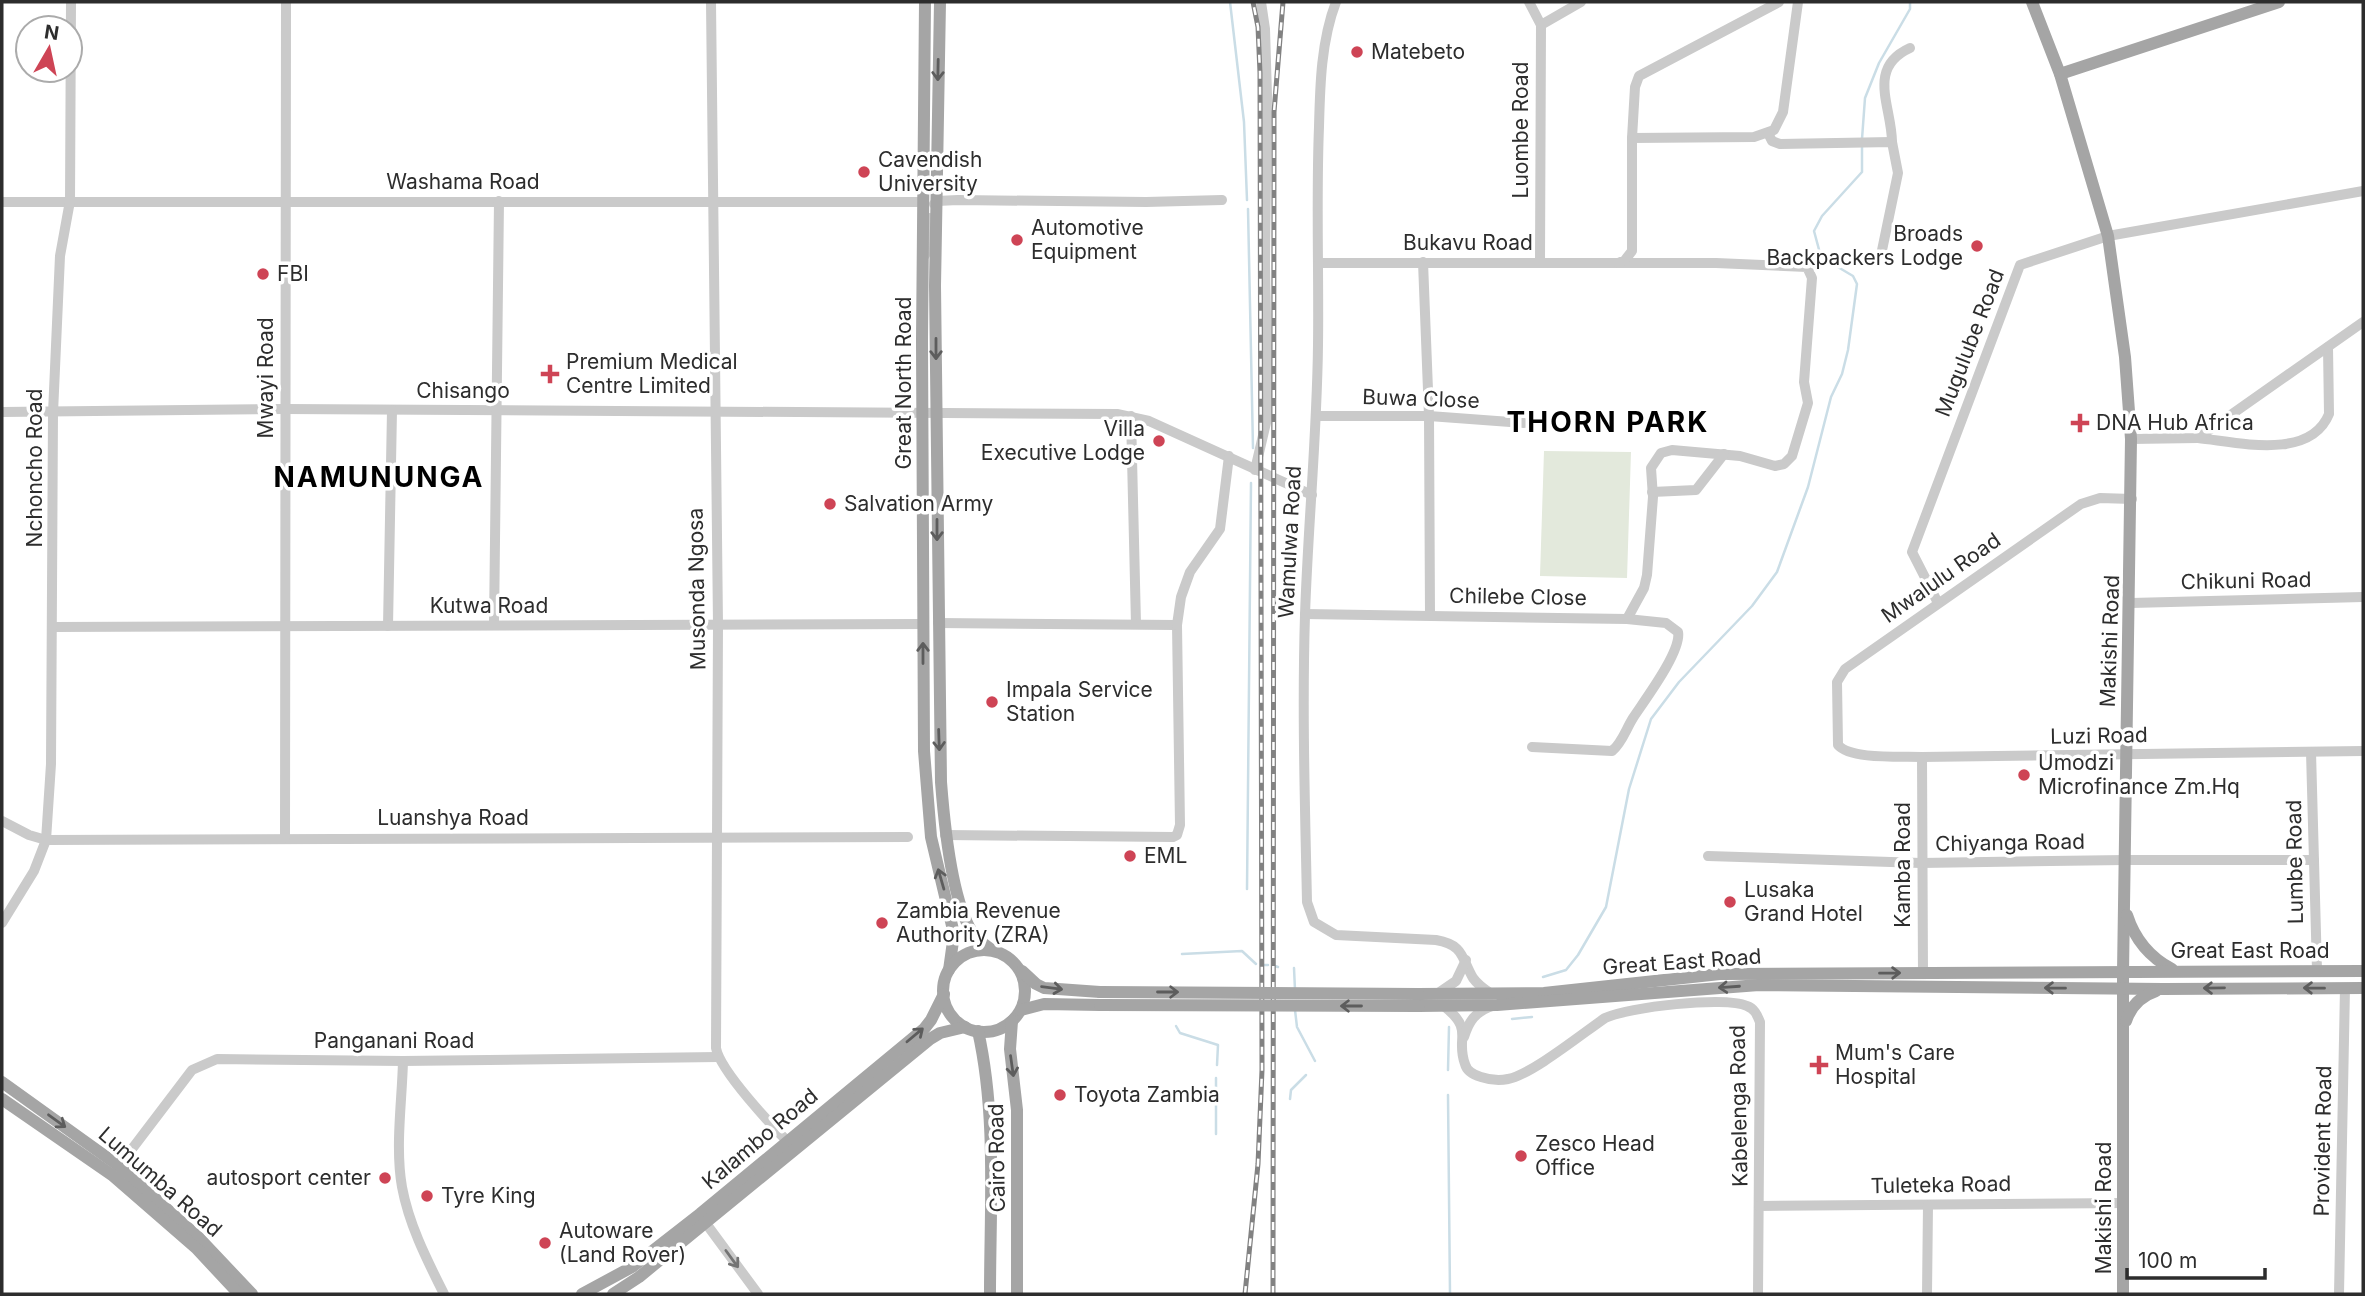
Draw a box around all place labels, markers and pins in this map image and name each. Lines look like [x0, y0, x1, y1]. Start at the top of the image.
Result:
place label: Matebeto [1371, 39, 1465, 64]
marker: Matebeto [1349, 44, 1365, 60]
place label: Cavendish University [878, 147, 982, 196]
marker: Cavendish University [856, 164, 872, 180]
place label: Automotive Equipment [1031, 215, 1144, 264]
place label: Broads Backpackers Lodge [1766, 221, 1963, 270]
marker: Automotive Equipment [1009, 232, 1025, 248]
marker: Broads Backpackers Lodge [1969, 238, 1985, 254]
place label: FBI [277, 261, 309, 286]
marker: FBI [255, 266, 271, 282]
place label: Premium Medical Centre Limited [566, 349, 738, 398]
marker: Premium Medical Centre Limited [540, 364, 560, 384]
place label: DNA Hub Africa [2096, 410, 2254, 435]
marker: DNA Hub Africa [2070, 413, 2090, 433]
place label: Villa Executive Lodge [981, 416, 1145, 465]
marker: Villa Executive Lodge [1151, 433, 1167, 449]
place label: Salvation Army [844, 491, 994, 516]
marker: Salvation Army [822, 496, 838, 512]
place label: Impala Service Station [1006, 677, 1153, 726]
marker: Impala Service Station [984, 694, 1000, 710]
place label: Umodzi Microfinance Zm.Hq [2038, 750, 2240, 799]
marker: Umodzi Microfinance Zm.Hq [2016, 767, 2032, 783]
place label: EML [1144, 843, 1187, 868]
marker: EML [1122, 848, 1138, 864]
place label: Lusaka Grand Hotel [1744, 877, 1863, 926]
marker: Lusaka Grand Hotel [1722, 894, 1738, 910]
place label: Zambia Revenue Authority (ZRA) [896, 898, 1061, 947]
marker: Zambia Revenue Authority (ZRA) [874, 915, 890, 931]
place label: Mum's Care Hospital [1835, 1040, 1955, 1089]
marker: Mum's Care Hospital [1809, 1055, 1829, 1075]
place label: Toyota Zambia [1074, 1082, 1220, 1107]
marker: Toyota Zambia [1052, 1087, 1068, 1103]
place label: Zesco Head Office [1535, 1131, 1655, 1180]
marker: Zesco Head Office [1513, 1148, 1529, 1164]
place label: autosport center [207, 1165, 371, 1190]
marker: autosport center [377, 1170, 393, 1186]
place label: Tyre King [441, 1183, 536, 1208]
marker: Tyre King [419, 1188, 435, 1204]
place label: Autoware (Land Rover) [559, 1218, 686, 1267]
marker: Autoware (Land Rover) [537, 1235, 553, 1251]

